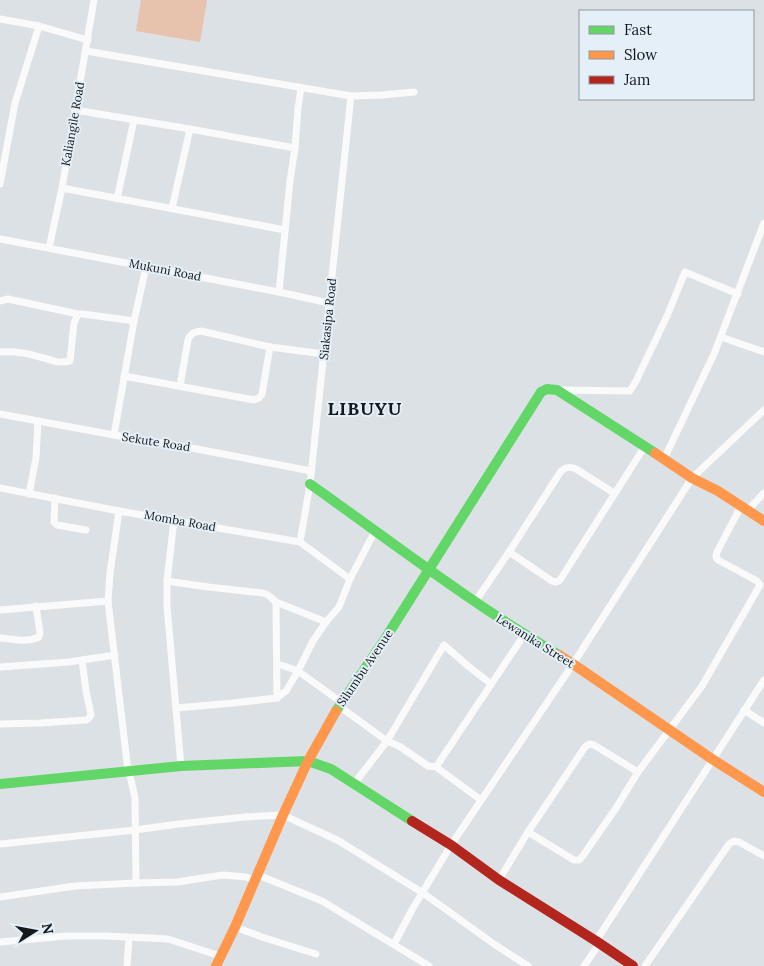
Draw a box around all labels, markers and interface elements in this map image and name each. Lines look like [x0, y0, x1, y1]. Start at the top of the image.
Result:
legend [579, 10, 754, 100]
text: Fast [624, 20, 652, 39]
text: Slow [624, 45, 657, 64]
text: Jam [623, 70, 651, 89]
street label: Kaliangile Road [58, 80, 87, 167]
street label: Mukuni Road [128, 255, 203, 284]
street label: Siakasipa Road [316, 277, 339, 361]
district label: LIBUYU [328, 397, 403, 420]
street label: Sekute Road [121, 429, 191, 454]
street label: Momba Road [143, 507, 217, 534]
street label: Lewanika Street [493, 610, 578, 671]
street label: Silumbu Avenue [333, 626, 396, 709]
north arrow [10, 906, 60, 956]
text: N [38, 921, 58, 936]

